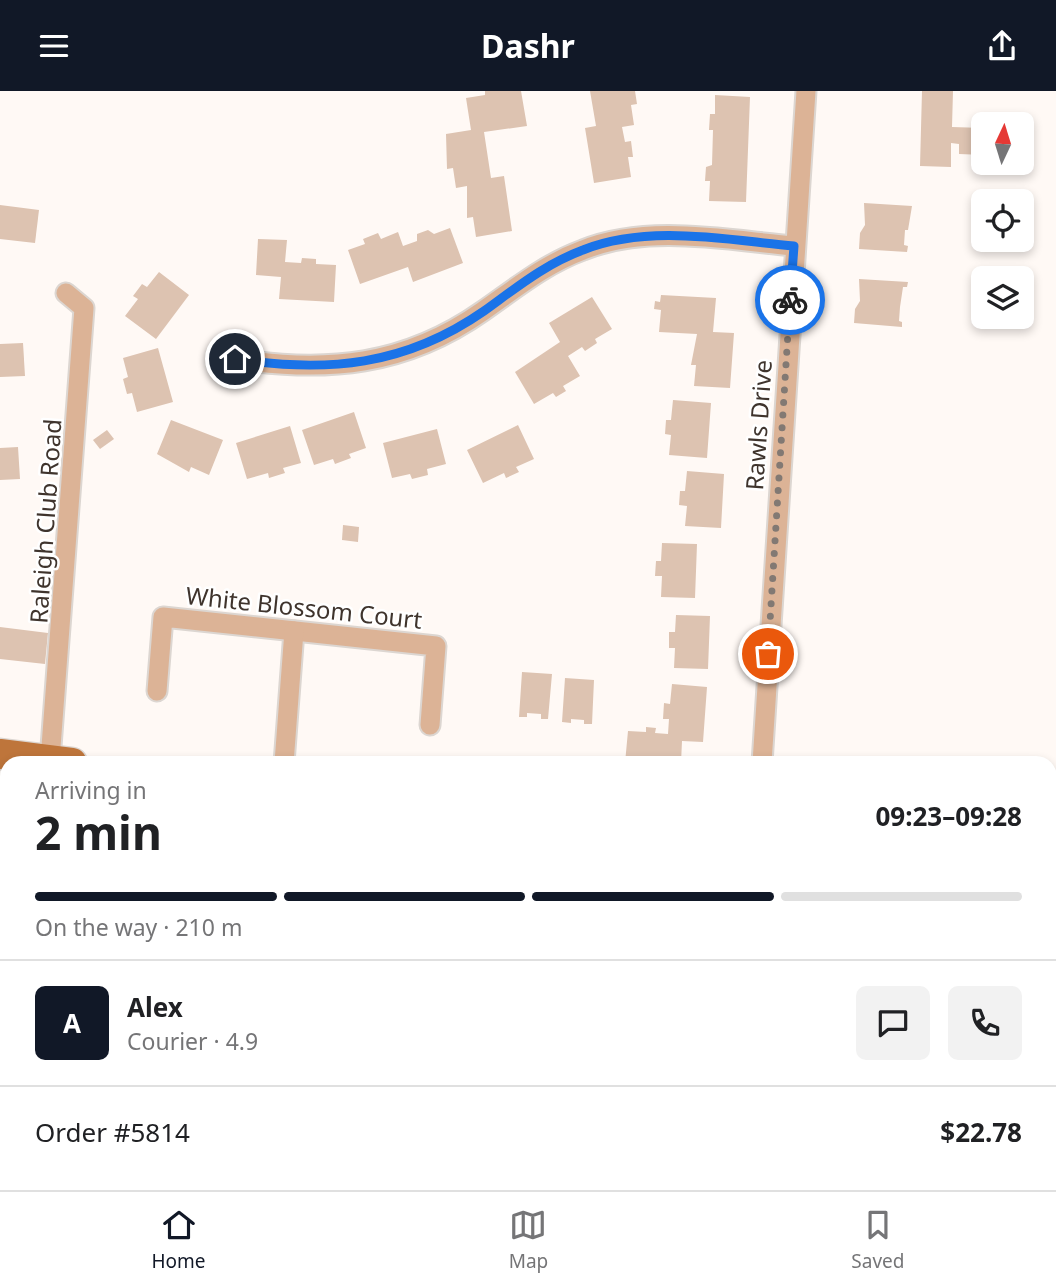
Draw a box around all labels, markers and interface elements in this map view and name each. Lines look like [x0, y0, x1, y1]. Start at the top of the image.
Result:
text: Dashr [481, 24, 575, 67]
icon: menu [35, 27, 73, 65]
icon: share [983, 27, 1021, 65]
north arrow [971, 112, 1034, 175]
map controls [971, 112, 1034, 329]
button: locate [971, 189, 1034, 252]
courier [755, 265, 825, 335]
button: layers [971, 266, 1034, 329]
icon: bike [771, 281, 809, 319]
pin [205, 329, 265, 389]
icon: home [216, 340, 254, 378]
street label: Rawls Drive [737, 359, 779, 491]
street label: Raleigh Club Road [21, 418, 69, 624]
street label: White Blossom Court [184, 578, 424, 636]
pin [738, 624, 798, 684]
icon: bag [749, 635, 787, 673]
text: Arriving in [35, 774, 147, 806]
text: 09:23–09:28 [875, 798, 1022, 834]
text: 2 min [35, 801, 162, 863]
text: On the way · 210 m [35, 911, 242, 943]
button: chat [856, 986, 930, 1060]
button: phone [948, 986, 1022, 1060]
text: Alex [127, 989, 183, 1025]
text: A [63, 1005, 81, 1041]
text: Courier · 4.9 [127, 1025, 258, 1057]
text: Order #5814 [35, 1114, 190, 1150]
text: $22.78 [940, 1114, 1022, 1150]
tab: Home [152, 1206, 206, 1274]
tab: Map [509, 1206, 548, 1274]
tab: Saved [851, 1206, 904, 1274]

